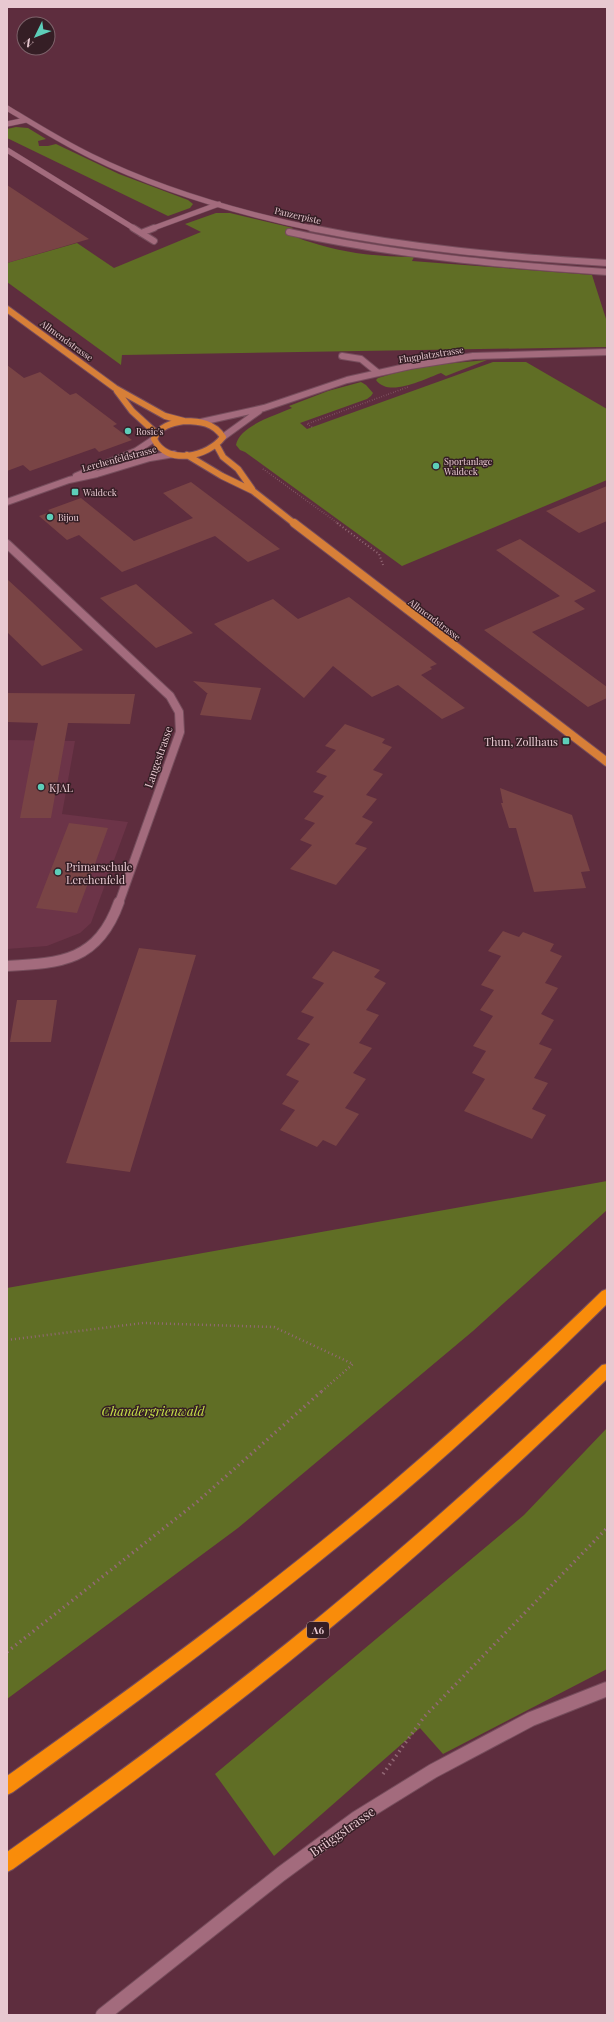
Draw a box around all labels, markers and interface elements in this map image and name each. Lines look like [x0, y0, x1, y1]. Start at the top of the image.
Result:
north arrow [16, 16, 56, 56]
text: N [20, 35, 37, 51]
street label: Panzerpiste [273, 204, 323, 226]
street label: Allmendstrasse [37, 316, 96, 363]
street label: Flugplatzstrasse [398, 343, 465, 365]
place label: Rosie's [136, 425, 164, 437]
marker: Rosie's [123, 426, 133, 436]
street label: Lerchenfeldstrasse [80, 442, 158, 474]
place label: Sportanlage Waldeck [443, 455, 493, 477]
marker: Sportanlage Waldeck [431, 461, 441, 471]
place label: Waldeck [82, 486, 117, 498]
marker: Waldeck [70, 487, 80, 497]
place label: Bijou [58, 511, 80, 523]
marker: Bijou [45, 512, 55, 522]
street label: Allmendstrasse [406, 595, 464, 643]
street label: Langestrasse [140, 724, 176, 790]
place label: Thun, Zollhaus [484, 734, 558, 749]
marker: Thun, Zollhaus [561, 736, 571, 746]
place label: KJAL [49, 780, 73, 795]
marker: KJAL [36, 782, 46, 792]
place label: Primarschule Lerchenfeld [66, 859, 133, 887]
marker: Primarschule Lerchenfeld [53, 867, 63, 877]
park label: Chandergrienwald [102, 1402, 205, 1419]
road number: A6 [307, 1622, 329, 1638]
street label: Brüggstrasse [306, 1802, 378, 1860]

